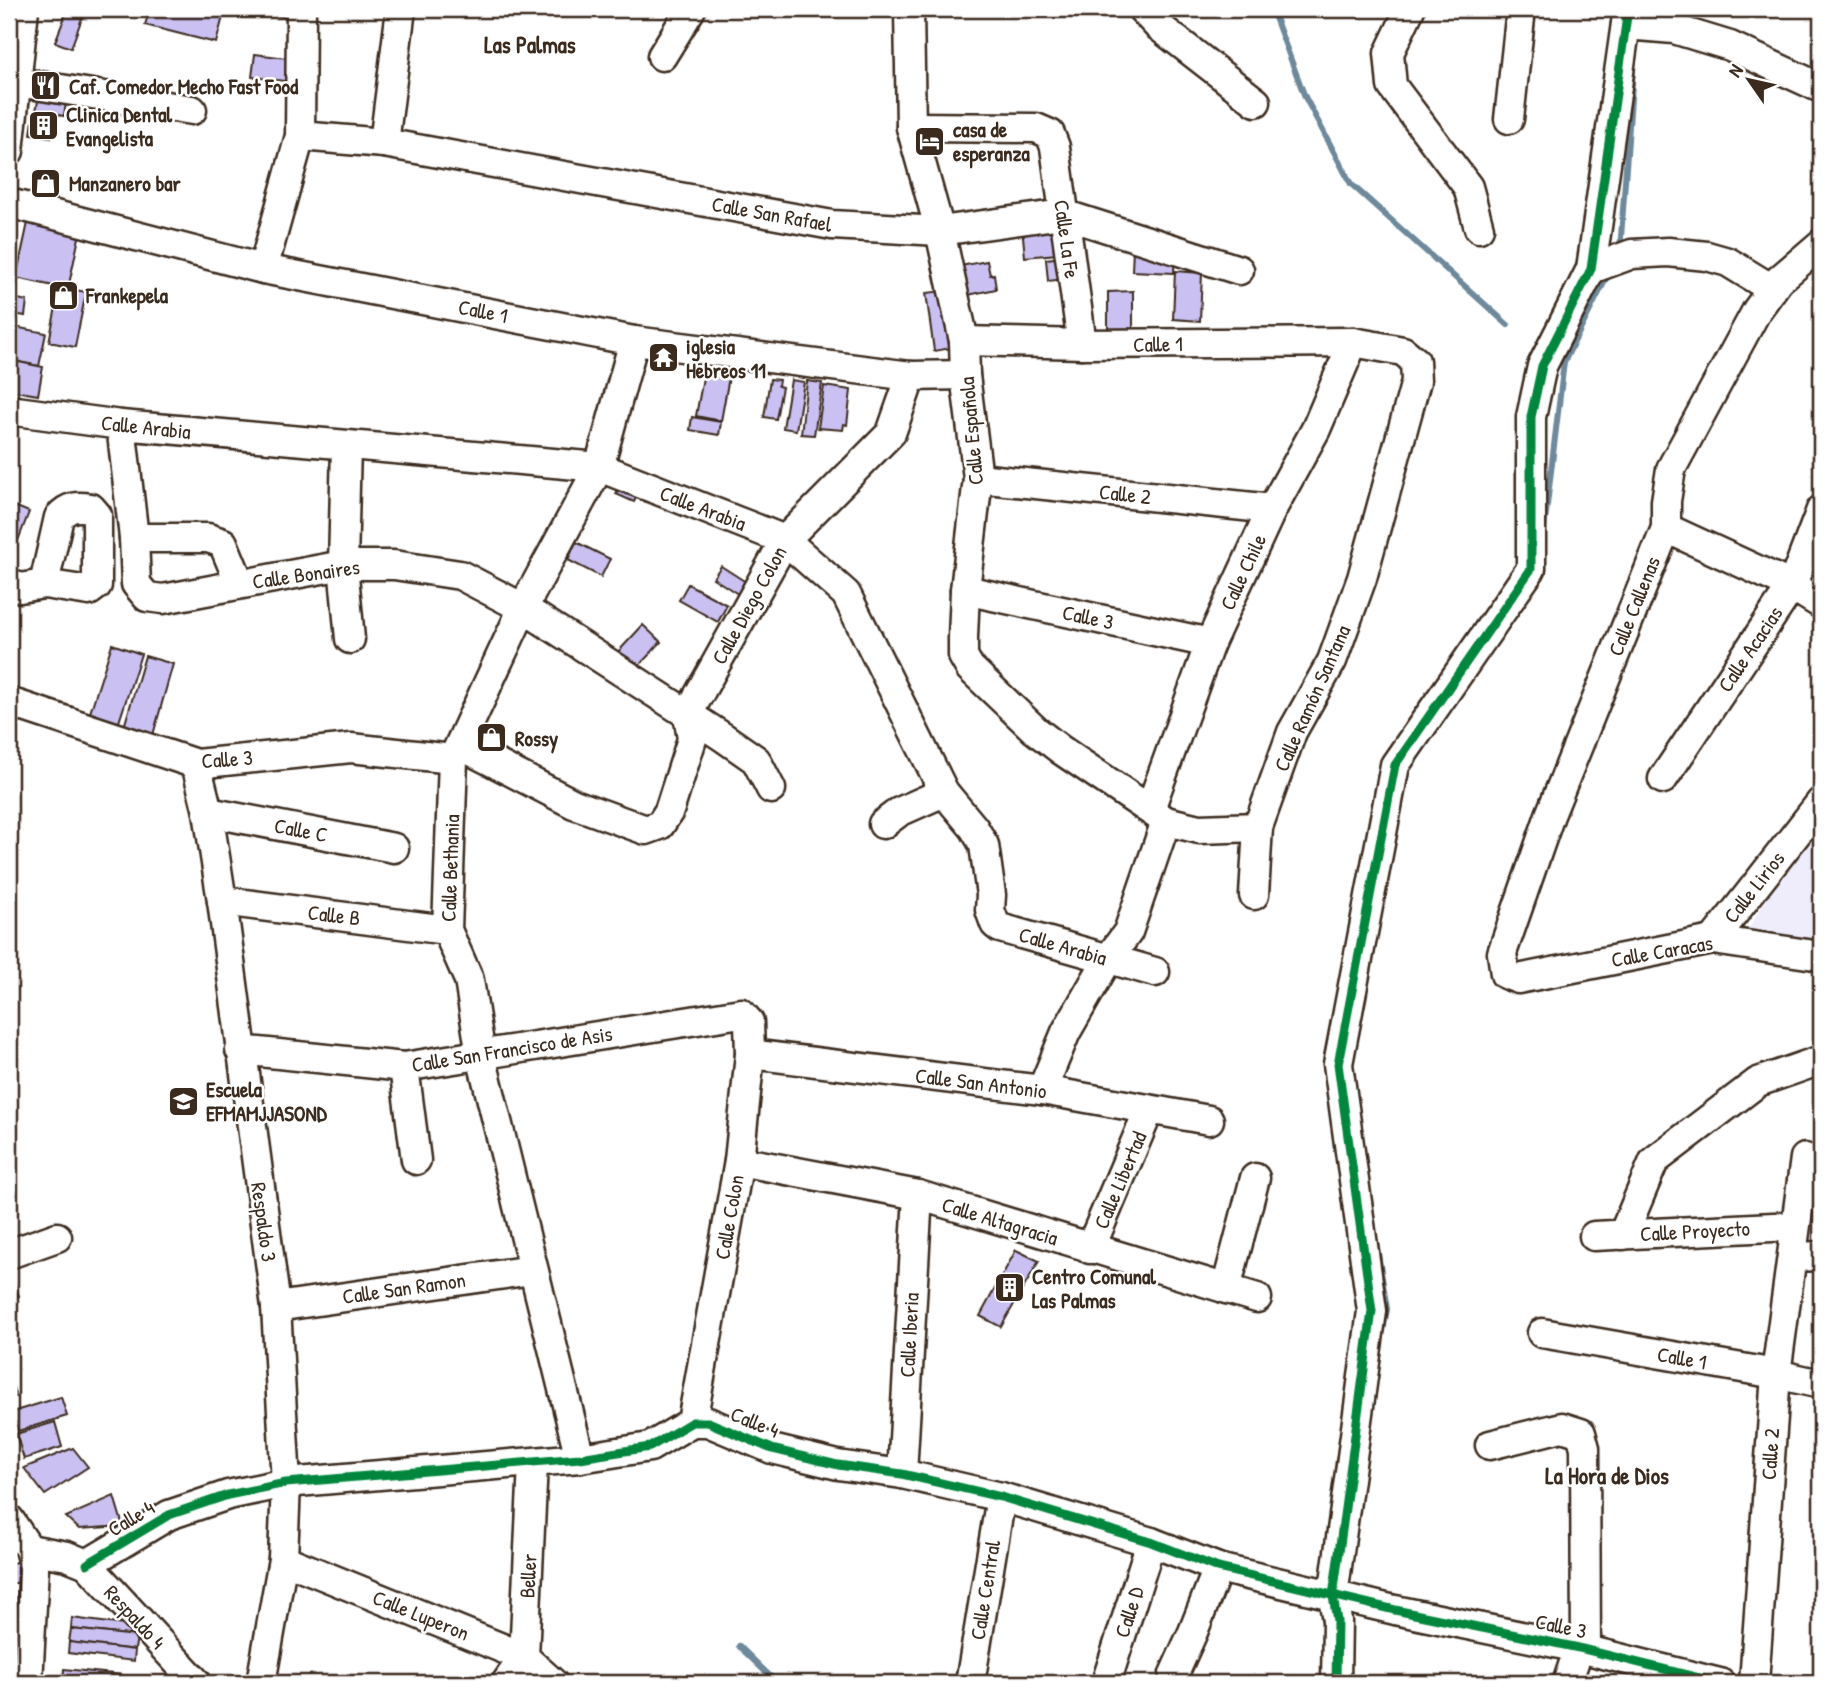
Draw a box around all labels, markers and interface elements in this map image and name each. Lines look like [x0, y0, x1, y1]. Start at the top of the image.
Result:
district label: Las Palmas [484, 29, 576, 60]
north arrow [1714, 46, 1784, 116]
text: N [1721, 59, 1749, 82]
restaurant icon: Caf. Comedor Mecho Fast Food [29, 69, 63, 103]
place label: Caf. Comedor Mecho Fast Food [69, 72, 299, 101]
place label: Clinica Dental Evangelista [66, 100, 172, 154]
building icon: Clinica Dental Evangelista [26, 109, 60, 143]
place label: casa de esperanza [953, 115, 1031, 169]
hotel icon: casa de esperanza [913, 124, 947, 158]
shop icon: Manzanero bar [29, 166, 63, 200]
place label: Manzanero bar [69, 169, 182, 198]
street label: Calle San Rafael [710, 189, 835, 239]
street label: Calle La Fe [1047, 198, 1087, 280]
shop icon: Frankepela [46, 278, 80, 312]
place label: Frankepela [85, 281, 169, 311]
street label: Calle 1 [456, 292, 510, 330]
street label: Calle 1 [1133, 329, 1183, 359]
place label: iglesia Hebreos 11 [686, 332, 766, 385]
temple icon: iglesia Hebreos 11 [646, 341, 680, 375]
street label: Calle Española [952, 376, 990, 486]
street label: Calle Arabia [100, 408, 192, 446]
street label: Calle 2 [1098, 477, 1152, 511]
street label: Calle Arabia [656, 478, 750, 538]
street label: Calle Chile [1213, 529, 1273, 615]
street label: Calle Diego Colon [705, 541, 793, 669]
street label: Calle Bonaires [250, 552, 362, 596]
street label: Calle Callenas [1601, 552, 1667, 660]
street label: Calle 3 [1060, 597, 1116, 637]
street label: Calle Acacias [1711, 600, 1789, 698]
street label: Calle Ramón Santana [1267, 620, 1357, 776]
shop icon: Rossy [475, 721, 509, 755]
place label: Rossy [515, 724, 558, 754]
street label: Calle 3 [200, 743, 254, 775]
street label: Calle C [272, 811, 330, 849]
street label: Calle Bethania [434, 814, 466, 922]
street label: Calle Lirios [1717, 845, 1791, 929]
street label: Calle B [306, 897, 362, 933]
street label: Calle Arabia [1016, 920, 1110, 972]
street label: Calle Caracas [1609, 928, 1715, 974]
street label: Calle San Francisco de Asis [410, 1019, 614, 1079]
street label: Calle San Antonio [914, 1061, 1048, 1105]
place label: Escuela EFMAMJJASOND [206, 1075, 328, 1128]
school or university icon: Escuela EFMAMJJASOND [166, 1084, 200, 1118]
street label: Calle Libertad [1086, 1127, 1154, 1233]
street label: Calle Colon [707, 1172, 751, 1262]
street label: Respaldo 3 [244, 1181, 284, 1263]
street label: Calle Altagracia [938, 1190, 1062, 1252]
street label: Calle Proyecto [1639, 1214, 1751, 1248]
place label: Centro Comunal Las Palmas [1032, 1262, 1156, 1315]
street label: Calle San Ramon [340, 1265, 468, 1311]
building icon: Centro Comunal Las Palmas [992, 1271, 1026, 1305]
street label: Calle Iberia [892, 1292, 926, 1378]
street label: Calle 1 [1655, 1339, 1709, 1377]
street label: Calle 4 [726, 1399, 784, 1445]
street label: Calle 2 [1754, 1427, 1786, 1481]
district label: La Hora de Dios [1545, 1460, 1669, 1491]
street label: Calle 4 [102, 1493, 160, 1543]
street label: Calle Central [963, 1538, 1007, 1642]
street label: Beller [512, 1553, 544, 1599]
street label: Respaldo 4 [98, 1579, 172, 1656]
street label: Calle Luperon [368, 1583, 474, 1647]
street label: Calle D [1107, 1583, 1151, 1641]
street label: Calle 3 [1533, 1606, 1589, 1646]

